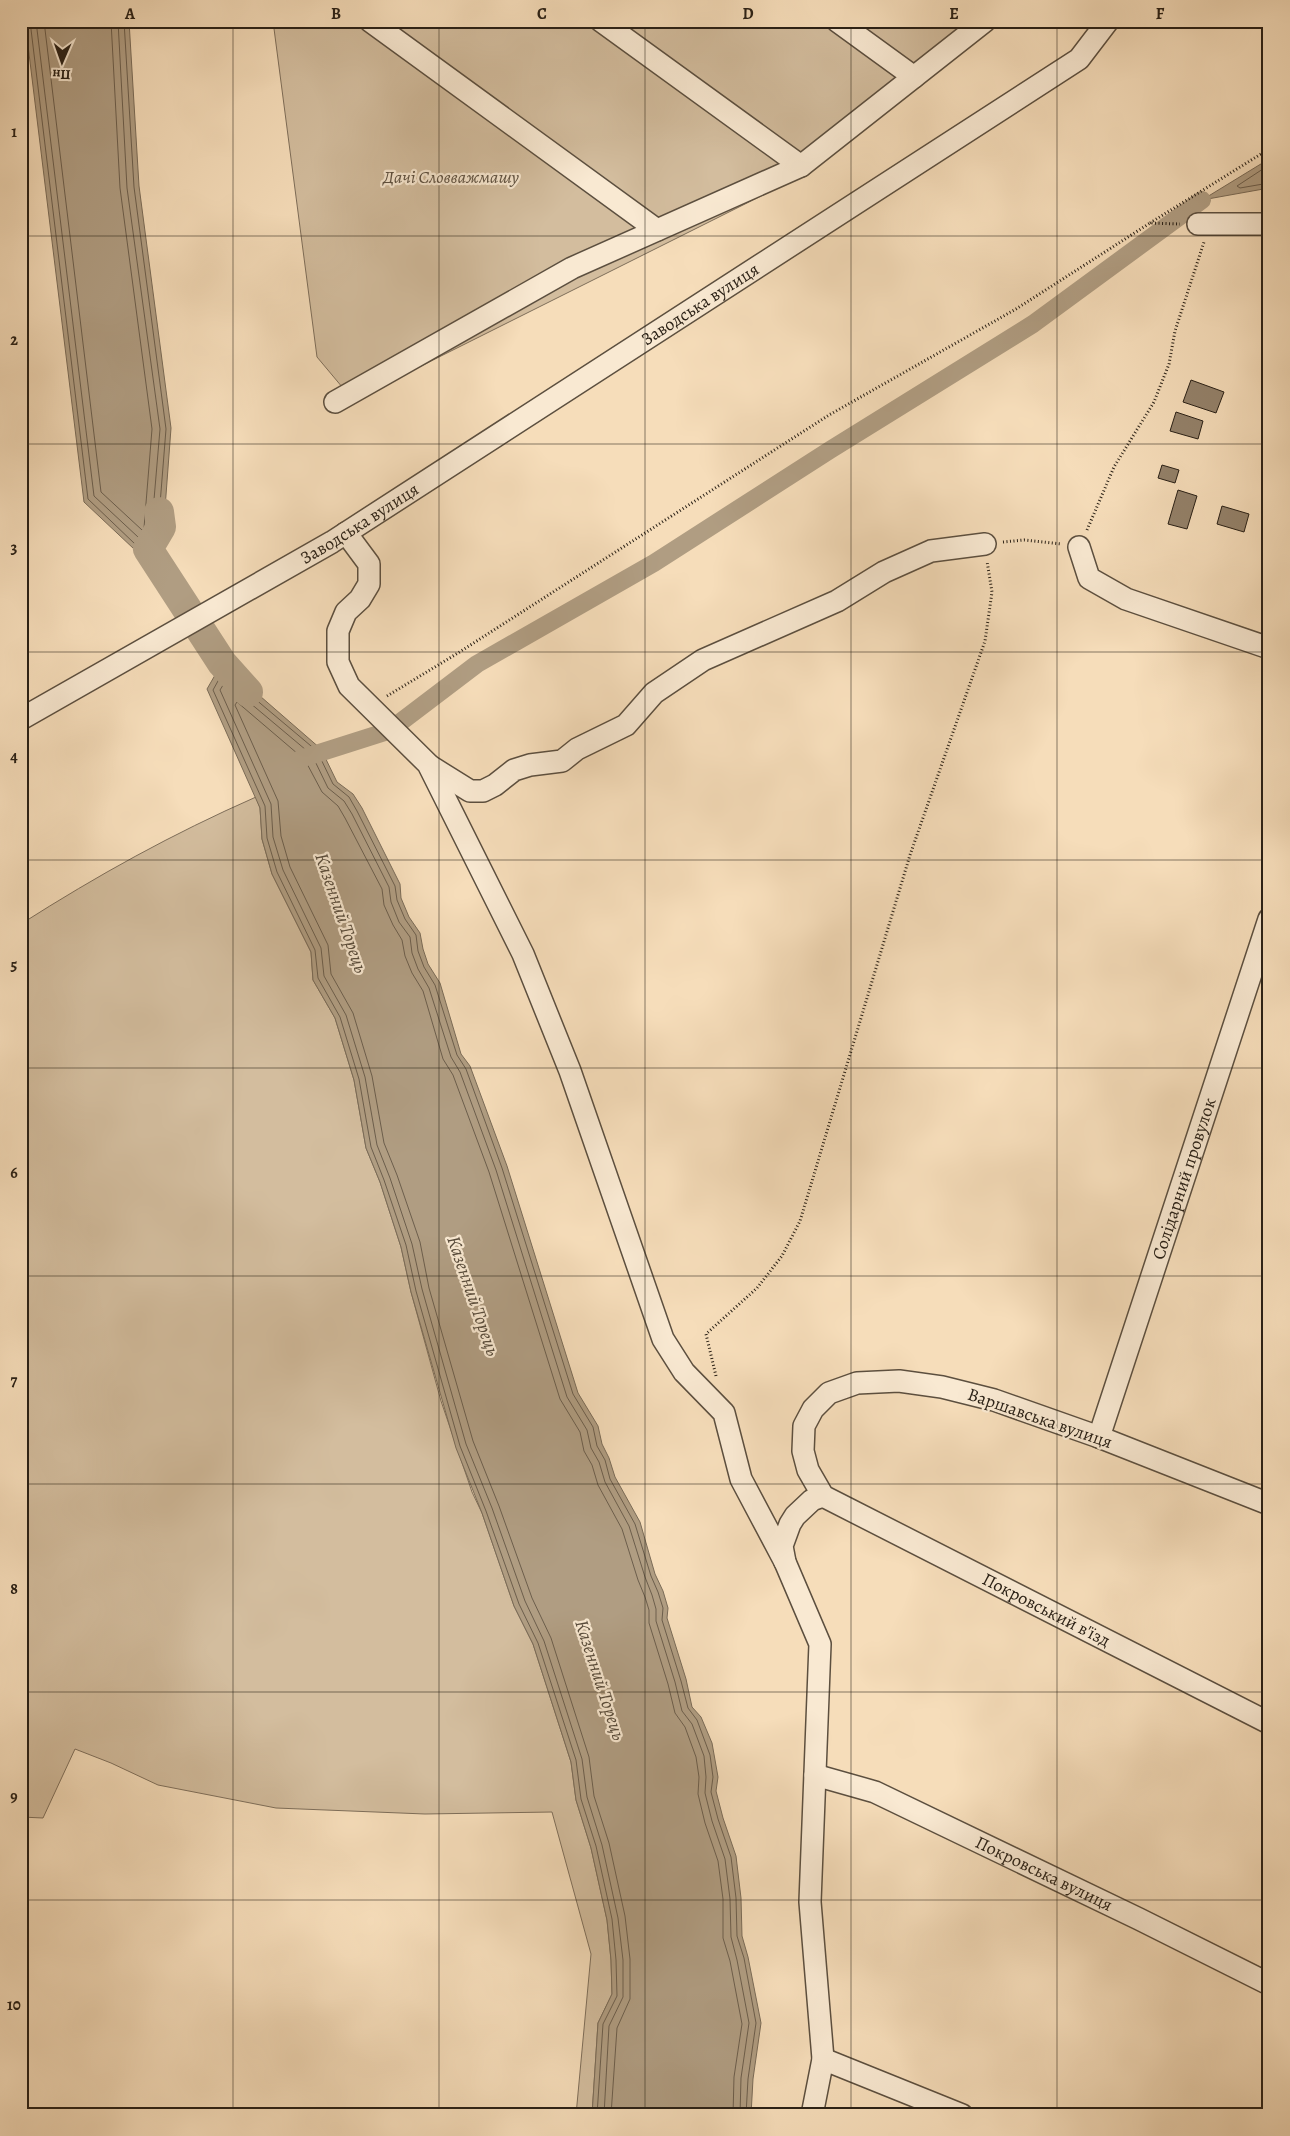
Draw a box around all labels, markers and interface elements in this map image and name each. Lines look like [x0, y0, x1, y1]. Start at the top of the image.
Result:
text: A [124, 3, 136, 25]
text: B [331, 3, 341, 25]
text: C [537, 3, 547, 25]
text: D [742, 3, 754, 25]
text: E [949, 3, 959, 25]
text: F [1156, 3, 1165, 25]
north arrow [38, 38, 88, 88]
text: Пн [52, 65, 71, 84]
text: 1 [11, 121, 17, 143]
park label: Дачі Словважмашу [381, 165, 519, 189]
street label: Заводська вулиця [636, 257, 763, 351]
text: 2 [10, 329, 18, 351]
street label: Заводська вулиця [296, 477, 423, 570]
text: 3 [11, 537, 18, 559]
text: 4 [10, 746, 18, 768]
water label: Казенний Торець [308, 849, 374, 977]
text: 5 [11, 954, 18, 976]
street label: Солідарний провулок [1146, 1095, 1222, 1263]
text: 6 [10, 1162, 18, 1184]
water label: Казенний Торець [440, 1232, 506, 1360]
text: 7 [11, 1370, 18, 1392]
street label: Варшавська вулиця [964, 1382, 1116, 1454]
street label: Покровський в'їзд [978, 1567, 1115, 1652]
text: 8 [10, 1578, 18, 1600]
water label: Казенний Торець [568, 1616, 632, 1744]
text: 9 [10, 1786, 18, 1808]
street label: Покровська вулиця [972, 1830, 1117, 1917]
text: 10 [7, 1994, 21, 2016]

